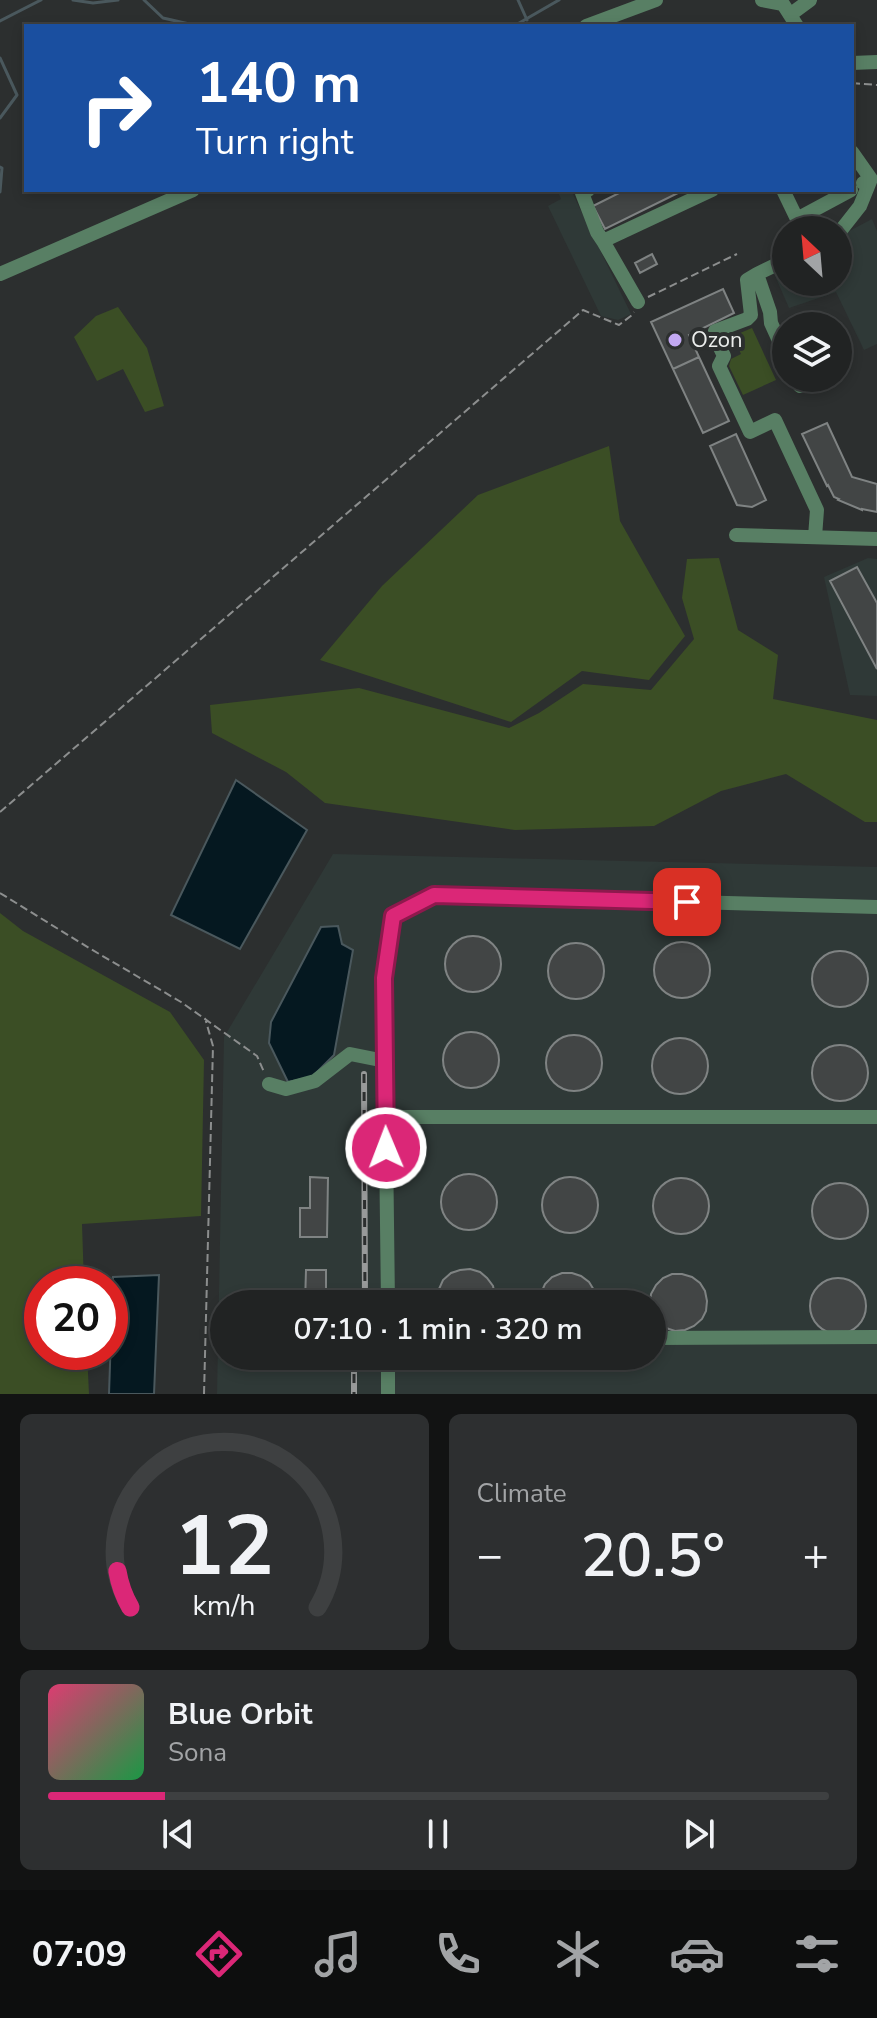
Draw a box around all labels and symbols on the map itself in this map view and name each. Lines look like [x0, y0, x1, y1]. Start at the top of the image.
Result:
north arrow [772, 216, 852, 296]
place label: Ozon [691, 325, 743, 355]
marker: Ozon [666, 331, 684, 349]
pin [653, 868, 721, 936]
position arrow [344, 1106, 428, 1190]
speed limit sign: 20 [24, 1266, 128, 1370]

